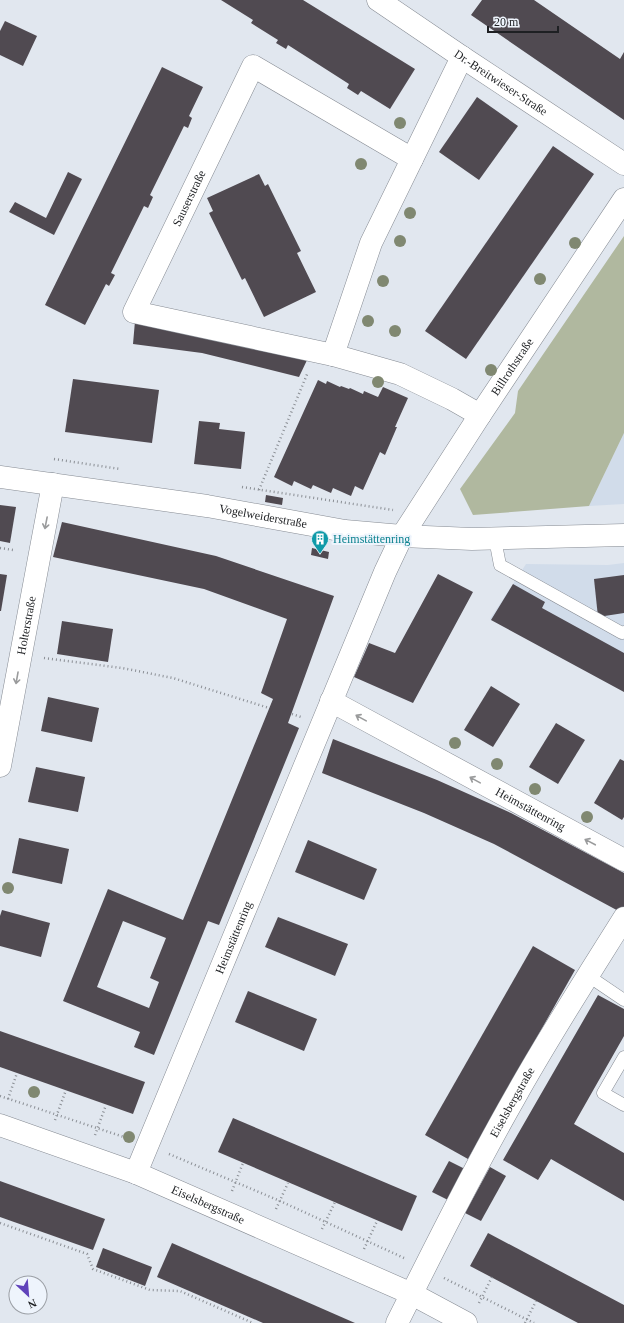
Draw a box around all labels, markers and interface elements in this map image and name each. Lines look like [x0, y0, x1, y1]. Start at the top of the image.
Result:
scale bar [488, 8, 558, 34]
text: 20 m [494, 15, 519, 29]
street label: Dr.-Breitwieser-Straße [452, 47, 550, 118]
street label: Sauserstraße [170, 168, 209, 229]
street label: Billrothstraße [488, 335, 536, 398]
street label: Vogelweiderstraße [218, 501, 308, 531]
one-way arrow [41, 516, 49, 529]
building icon: Heimstättenring [310, 529, 330, 554]
place label: Heimstättenring [333, 532, 410, 546]
street label: Holterstraße [14, 595, 39, 656]
one-way arrow [12, 671, 20, 684]
one-way arrow [355, 713, 367, 721]
one-way arrow [469, 776, 481, 783]
street label: Heimstättenring [493, 785, 568, 834]
one-way arrow [584, 837, 596, 845]
street label: Heimstättenring [212, 899, 255, 976]
street label: Eiselsbergstraße [487, 1065, 538, 1140]
street label: Eiselsbergstraße [169, 1182, 247, 1227]
north arrow [8, 1275, 48, 1315]
text: N [26, 1297, 39, 1311]

